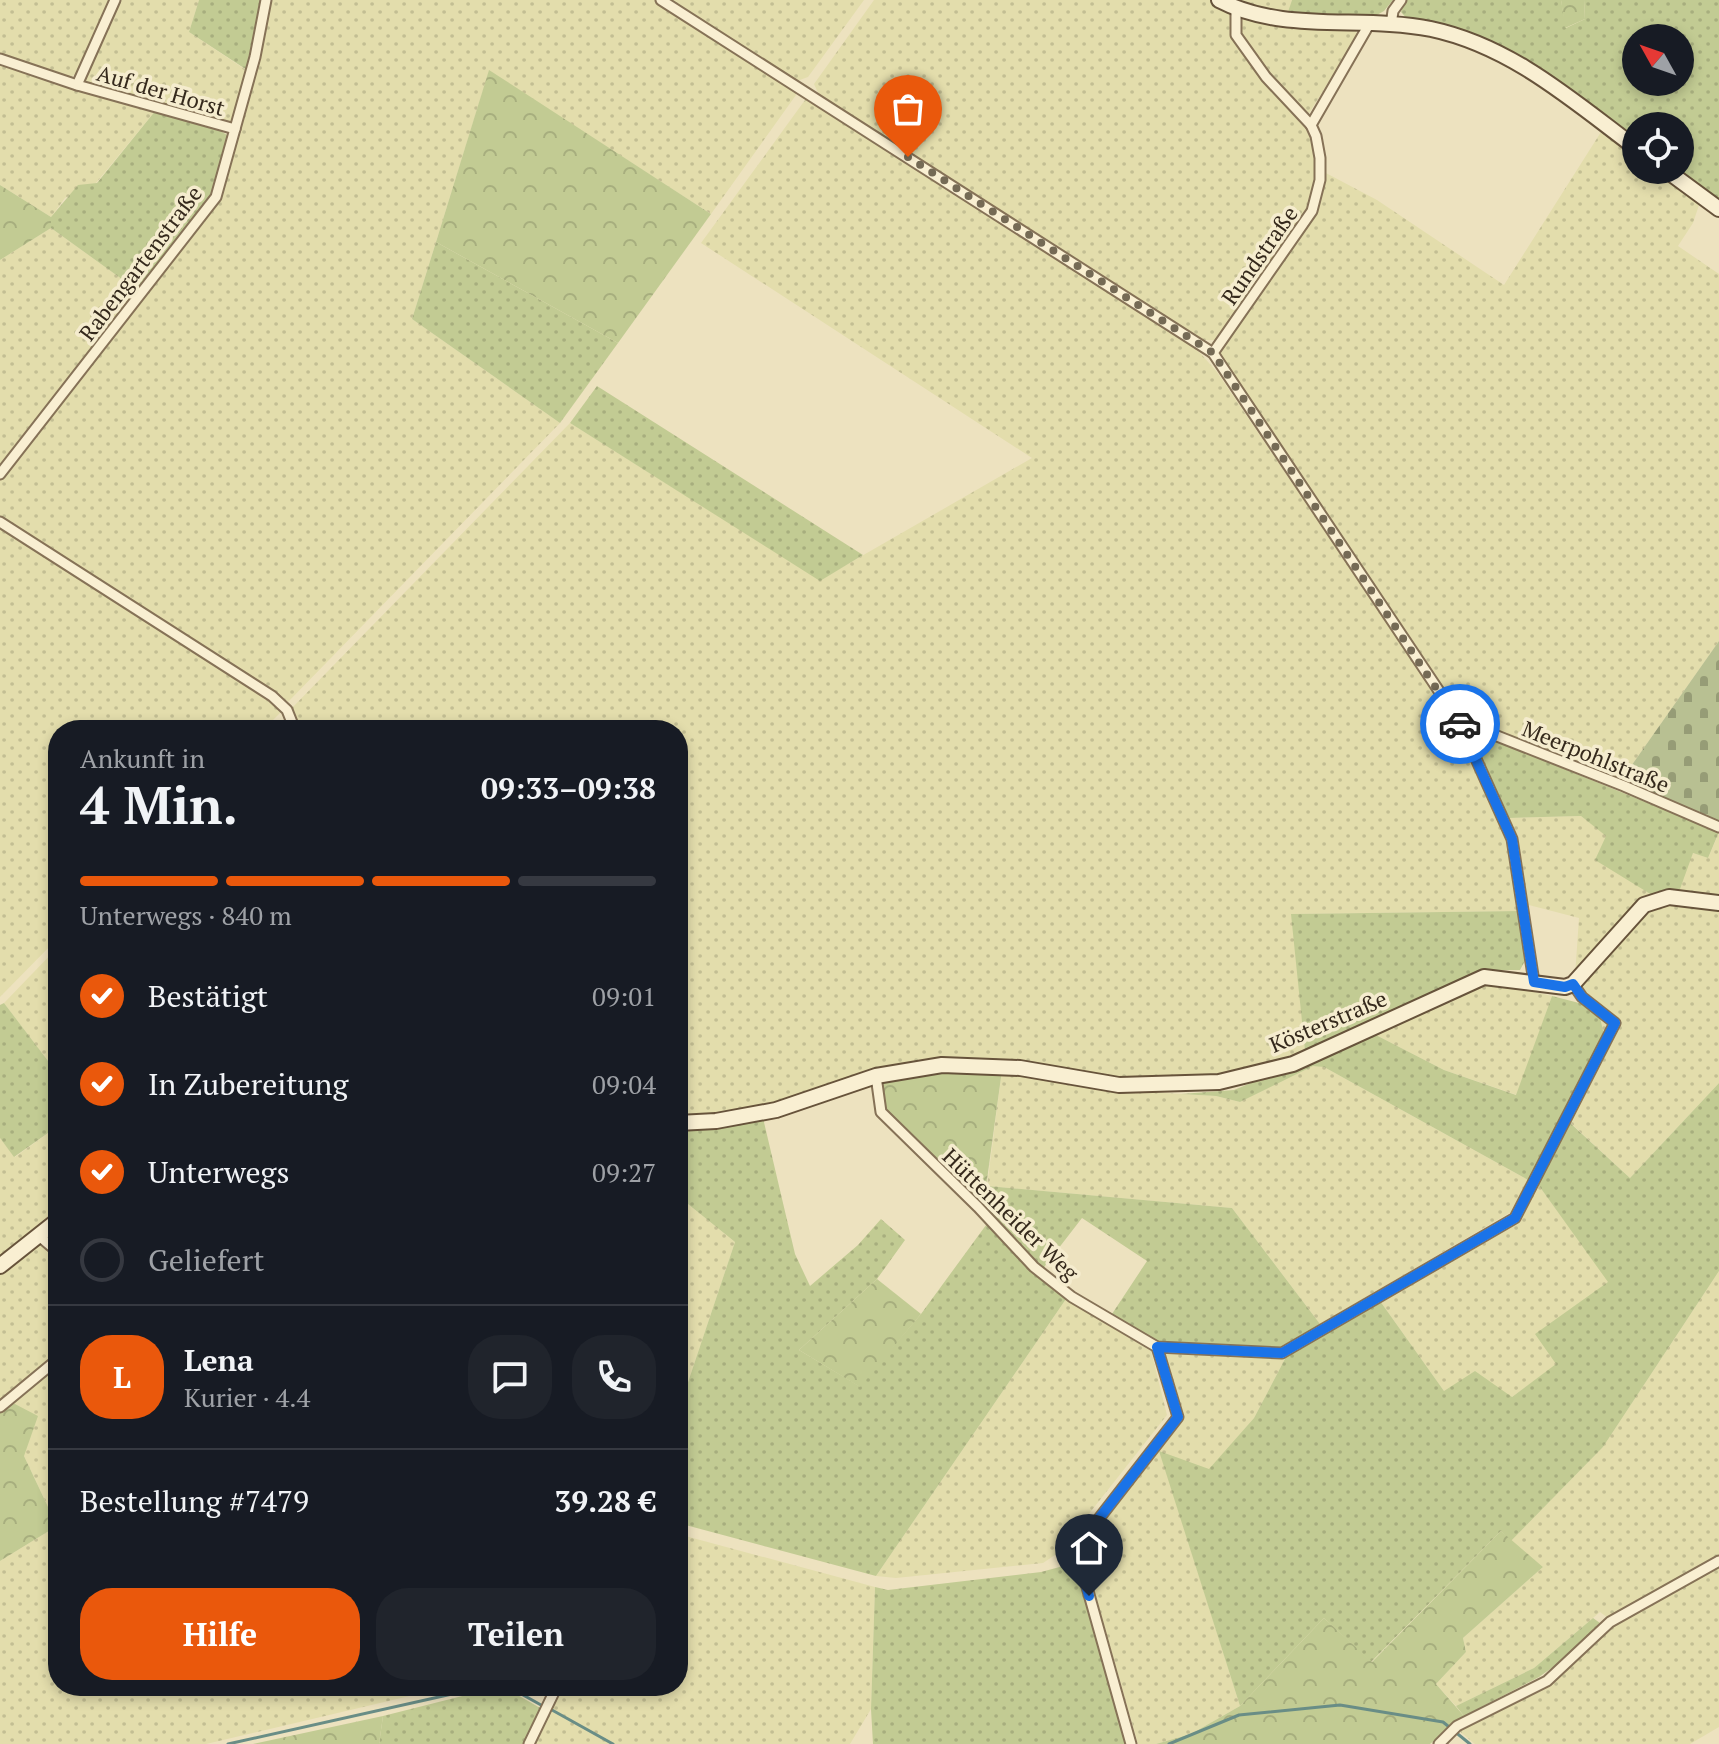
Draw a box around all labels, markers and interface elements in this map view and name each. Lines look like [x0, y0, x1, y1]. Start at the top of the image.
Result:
north arrow [1622, 24, 1694, 96]
map controls [1622, 24, 1694, 184]
street label: Auf der Horst [94, 58, 228, 122]
pin [874, 75, 942, 157]
icon: bag [886, 87, 930, 131]
button: locate [1622, 112, 1694, 184]
street label: Rabengartenstraße [72, 180, 208, 346]
street label: Rundstraße [1214, 200, 1304, 310]
courier [1420, 684, 1500, 764]
icon: car [1438, 702, 1482, 746]
street label: Meerpohlstraße [1518, 713, 1674, 799]
text: Ankunft in [80, 741, 205, 775]
text: 09:33–09:38 [481, 768, 656, 808]
text: 4 Min. [80, 770, 238, 839]
text: Unterwegs · 840 m [80, 898, 292, 932]
icon: check [80, 974, 124, 1018]
text: Bestätigt [148, 976, 268, 1016]
text: 09:01 [592, 979, 656, 1013]
street label: Kösterstraße [1265, 983, 1391, 1059]
icon: check [80, 1062, 124, 1106]
text: In Zubereitung [148, 1064, 348, 1104]
text: 09:04 [592, 1067, 656, 1101]
street label: Hüttenheider Weg [937, 1142, 1086, 1287]
icon: check [80, 1150, 124, 1194]
text: Unterwegs [148, 1152, 289, 1192]
text: 09:27 [592, 1155, 656, 1189]
text: Geliefert [148, 1240, 264, 1280]
button: chat [468, 1335, 552, 1419]
button: phone [572, 1335, 656, 1419]
text: Lena [184, 1340, 254, 1380]
text: L [113, 1357, 131, 1397]
text: Kurier · 4.4 [184, 1380, 310, 1414]
text: Bestellung #7479 [80, 1481, 309, 1521]
text: 39.28 € [554, 1481, 656, 1521]
pin [1055, 1514, 1123, 1596]
icon: home [1067, 1526, 1111, 1570]
button: Hilfe [80, 1588, 360, 1680]
button: Teilen [376, 1588, 656, 1680]

